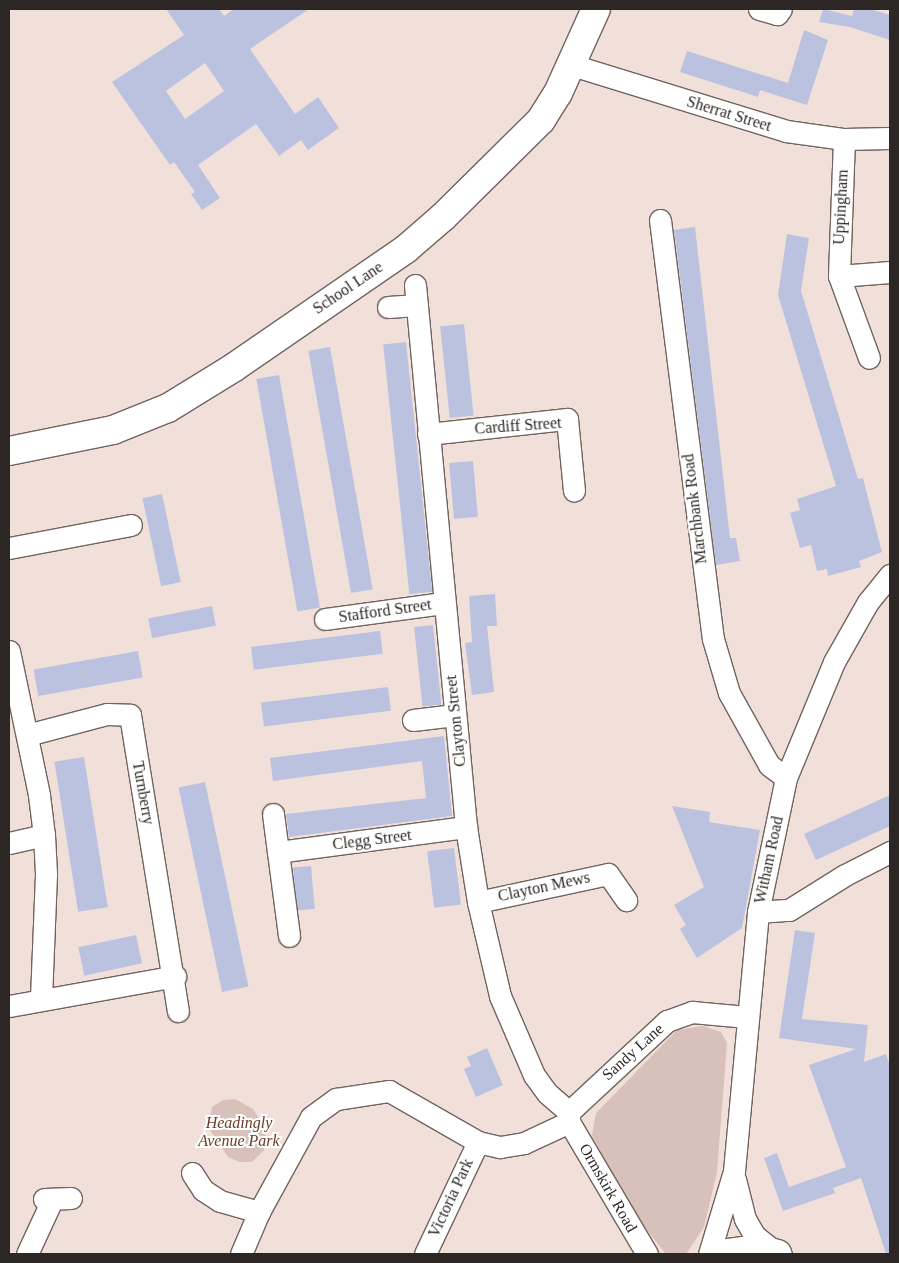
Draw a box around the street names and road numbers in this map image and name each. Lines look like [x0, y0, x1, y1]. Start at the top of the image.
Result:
street label: Sherrat Street [684, 92, 774, 136]
street label: Uppingham [829, 169, 853, 245]
street label: School Lane [309, 258, 387, 318]
street label: Cardiff Street [474, 413, 562, 439]
street label: Marchbank Road [679, 453, 711, 565]
street label: Stafford Street [337, 595, 433, 627]
street label: Clayton Street [442, 674, 470, 768]
street label: Turnberry [128, 760, 158, 826]
street label: Witham Road [750, 815, 788, 905]
street label: Clegg Street [331, 826, 413, 854]
street label: Clayton Mews [496, 868, 592, 906]
street label: Sandy Lane [598, 1019, 668, 1085]
street label: Ormskirk Road [575, 1140, 641, 1236]
street label: Victoria Park [424, 1156, 478, 1240]

